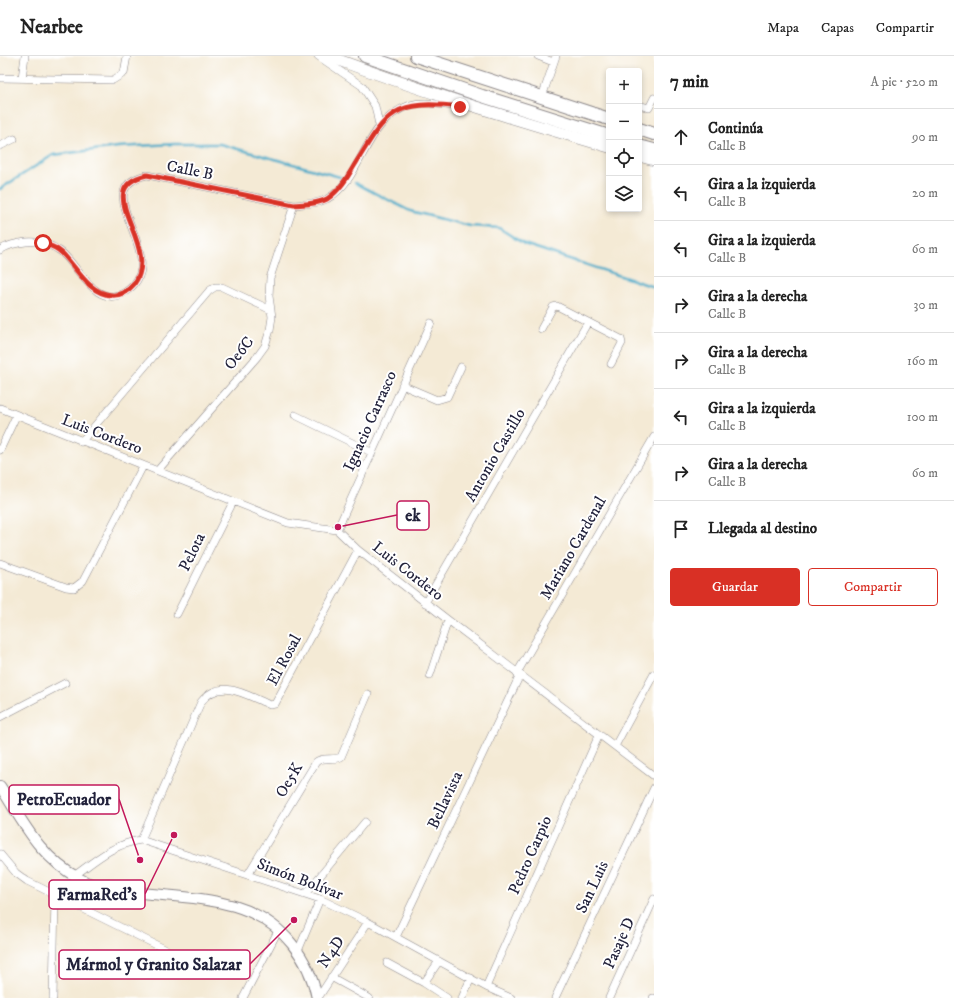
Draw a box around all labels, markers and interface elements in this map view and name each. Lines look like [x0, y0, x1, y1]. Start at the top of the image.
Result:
text: Nearbee [20, 16, 83, 39]
text: Mapa [767, 19, 799, 37]
text: Capas [821, 19, 854, 37]
text: Compartir [876, 19, 934, 37]
map controls [606, 68, 642, 212]
button: + [606, 68, 642, 104]
text: 7 min [670, 71, 709, 93]
text: A pie · 520 m [871, 74, 938, 90]
route end [451, 98, 469, 116]
button: − [606, 104, 642, 140]
text: Continúa [708, 119, 763, 138]
icon: ahead [670, 126, 692, 148]
text: 90 m [912, 129, 938, 145]
text: Calle B [708, 138, 746, 154]
button: locate [606, 140, 642, 176]
street label: Calle B [165, 156, 215, 184]
text: Gira a la izquierda [708, 175, 816, 194]
button: layers [606, 176, 642, 212]
icon: left [670, 182, 692, 204]
text: 20 m [912, 185, 938, 201]
text: Calle B [708, 194, 746, 210]
text: Gira a la izquierda [708, 231, 816, 250]
route start [34, 234, 52, 252]
icon: left [670, 238, 692, 260]
text: 60 m [912, 241, 938, 257]
text: Calle B [708, 250, 746, 266]
text: Gira a la derecha [708, 287, 807, 306]
icon: right [670, 294, 692, 316]
text: 30 m [914, 297, 938, 313]
text: Calle B [708, 306, 746, 322]
street label: Oe6C [220, 332, 258, 374]
text: Gira a la derecha [708, 343, 807, 362]
icon: right [670, 350, 692, 372]
text: 160 m [907, 353, 938, 369]
text: Calle B [708, 362, 746, 378]
street label: Ignacio Carrasco [339, 367, 401, 474]
text: Gira a la izquierda [708, 399, 816, 418]
street label: Antonio Castillo [460, 405, 530, 505]
icon: left [670, 406, 692, 428]
street label: Luis Cordero [59, 409, 145, 459]
text: 100 m [907, 409, 938, 425]
text: Calle B [708, 418, 746, 434]
text: Gira a la derecha [708, 455, 807, 474]
icon: right [670, 462, 692, 484]
text: 60 m [912, 465, 938, 481]
text: Calle B [708, 474, 746, 490]
street label: Mariano Cardenal [535, 493, 611, 603]
callout: ek [397, 501, 429, 530]
text: ek [405, 505, 421, 527]
icon: arrive [670, 518, 692, 540]
text: Llegada al destino [708, 519, 817, 538]
street label: Pelota [174, 529, 210, 574]
street label: Luis Cordero [368, 537, 448, 605]
button: Guardar [670, 568, 800, 606]
button: Compartir [808, 568, 938, 606]
street label: El Rosal [262, 631, 306, 689]
street label: Oe5K [271, 758, 308, 801]
street label: Bellavista [423, 768, 467, 832]
callout: PetroEcuador [9, 785, 119, 814]
text: PetroEcuador [17, 789, 112, 811]
street label: Pedro Carpio [504, 812, 556, 898]
street label: Simón Bolívar [254, 853, 346, 905]
street label: San Luis [571, 858, 613, 916]
callout: FarmaRed's [49, 880, 145, 909]
text: FarmaRed's [57, 884, 137, 906]
street label: Pasaje D [599, 914, 639, 972]
street label: N4D [313, 932, 349, 972]
callout: Mármol y Granito Salazar [59, 950, 250, 979]
text: Mármol y Granito Salazar [66, 954, 243, 976]

